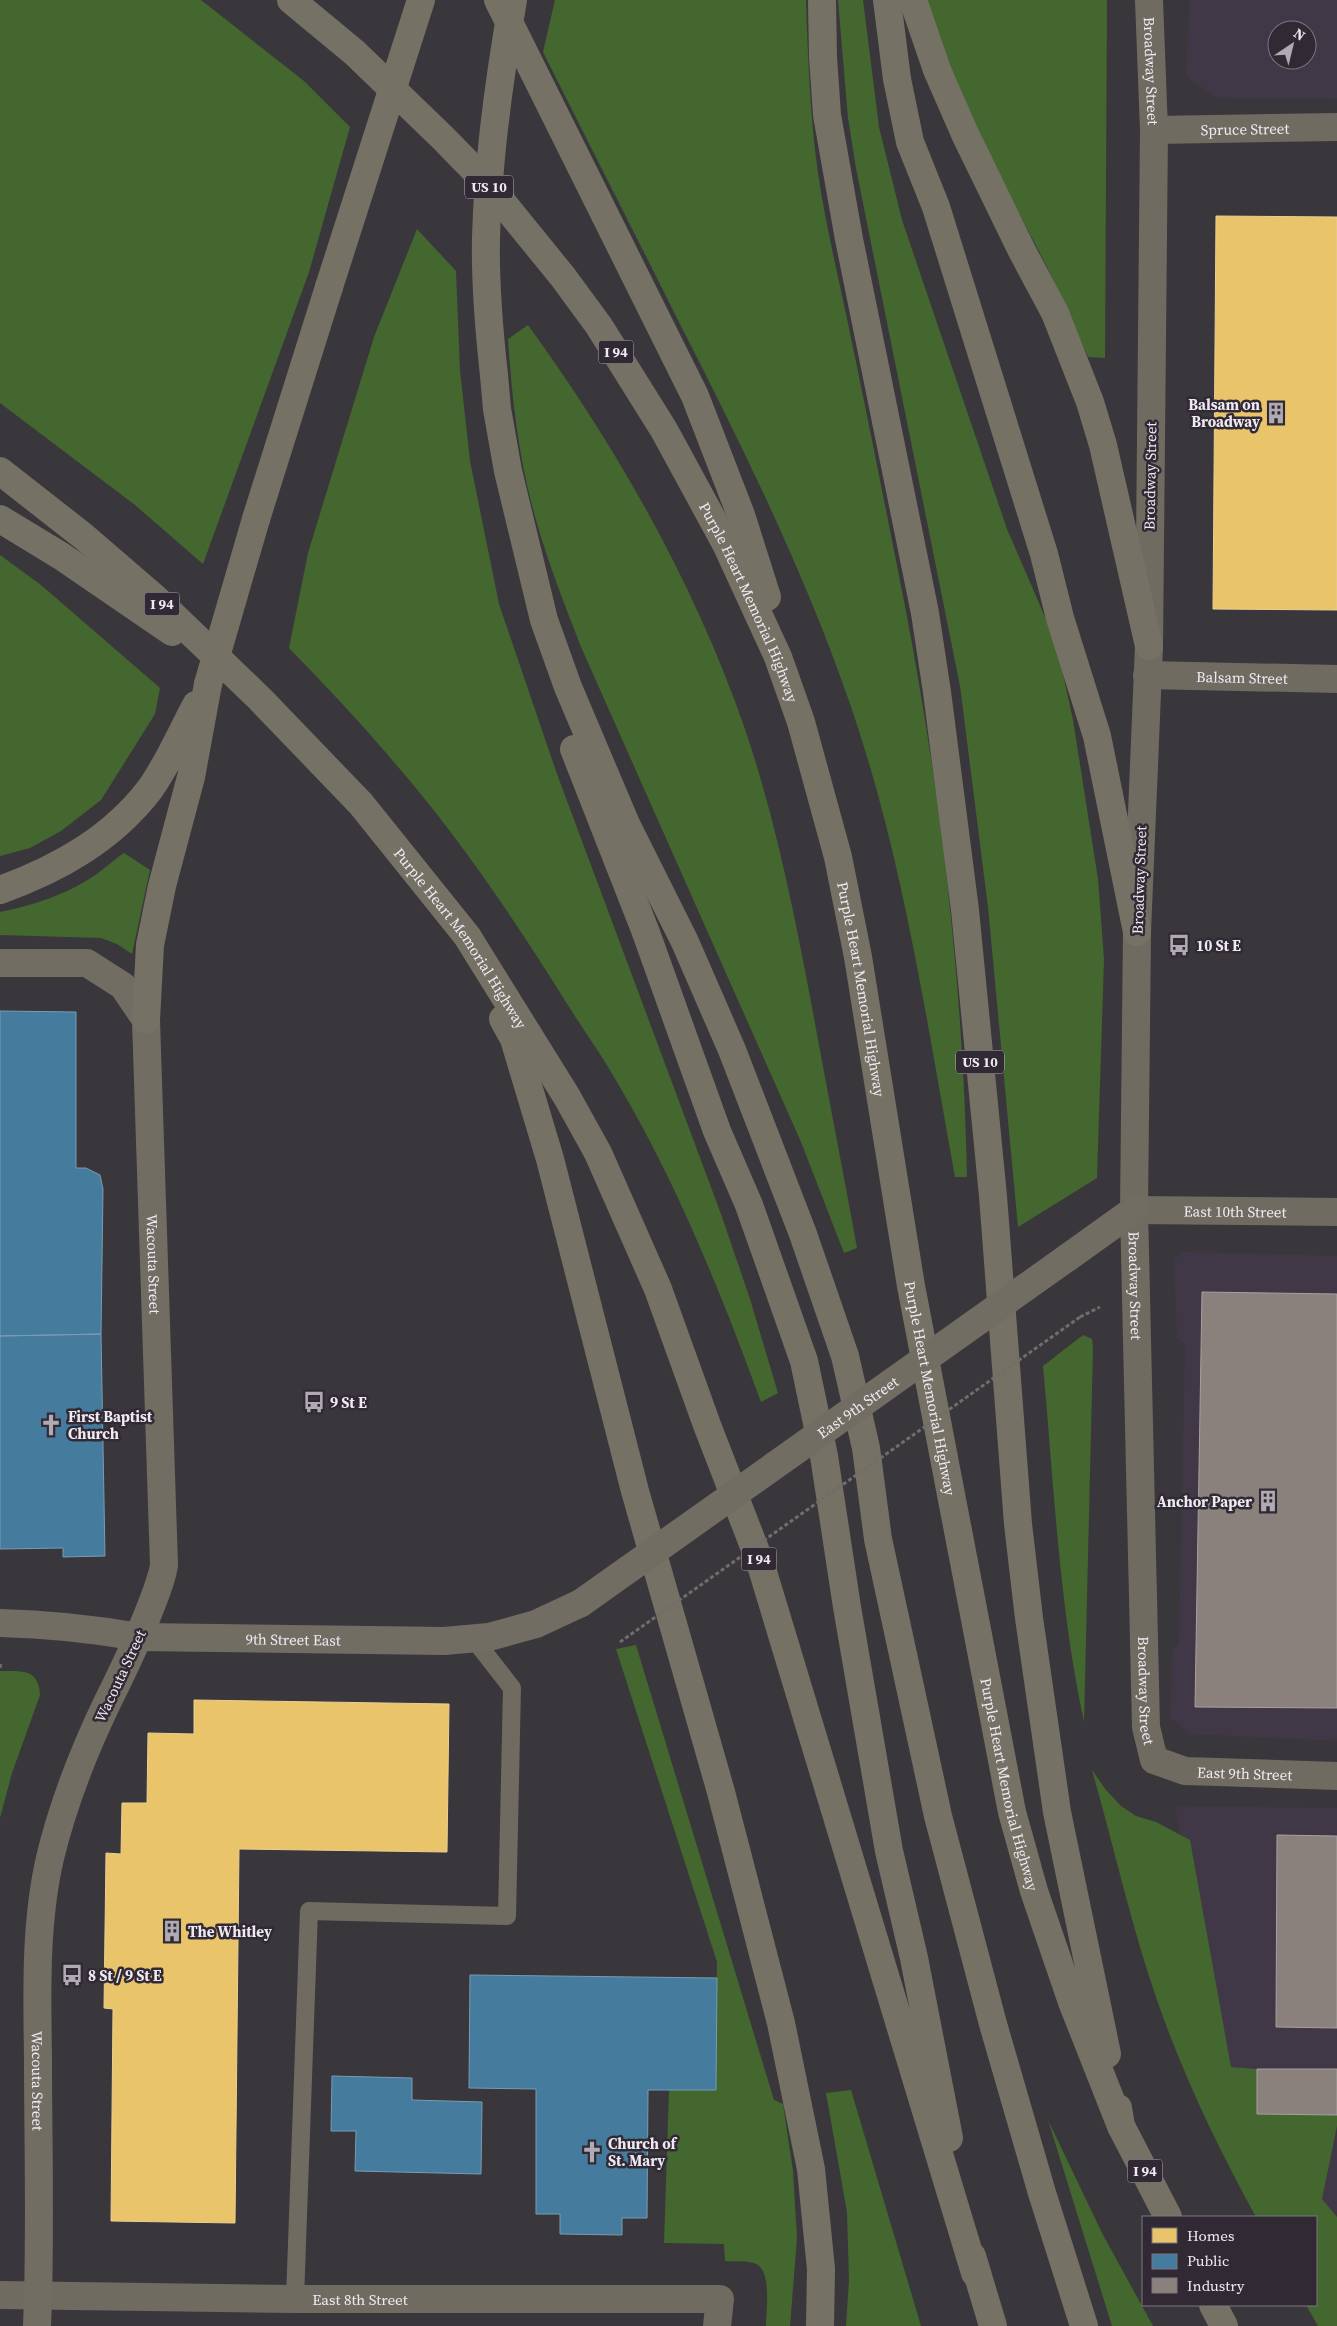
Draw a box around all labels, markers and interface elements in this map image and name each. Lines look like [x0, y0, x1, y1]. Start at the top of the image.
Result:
street label: Broadway Street [1139, 16, 1164, 126]
north arrow [1267, 20, 1317, 70]
text: N [1290, 23, 1309, 45]
street label: Spruce Street [1201, 117, 1290, 140]
road number: US 10 [465, 176, 513, 198]
road number: I 94 [598, 341, 634, 364]
place label: Balsam on Broadway [1188, 394, 1260, 432]
building icon: Balsam on Broadway [1263, 400, 1289, 426]
street label: Broadway Street [1139, 421, 1161, 530]
street label: Purple Heart Memorial Highway [695, 498, 804, 705]
road number: I 94 [144, 592, 180, 616]
street label: Balsam Street [1196, 666, 1288, 688]
street label: Broadway Street [1127, 825, 1151, 935]
street label: Purple Heart Memorial Highway [389, 843, 532, 1033]
street label: Purple Heart Memorial Highway [833, 880, 891, 1098]
bus stop icon: 10 St E [1166, 932, 1192, 958]
place label: 10 St E [1196, 935, 1241, 956]
road number: US 10 [956, 1050, 1004, 1074]
street label: East 10th Street [1183, 1200, 1287, 1222]
street label: Wacouta Street [142, 1214, 166, 1315]
street label: Broadway Street [1124, 1231, 1148, 1340]
street label: Purple Heart Memorial Highway [900, 1279, 962, 1497]
street label: East 9th Street [812, 1371, 902, 1443]
bus stop icon: 9 St E [301, 1389, 327, 1415]
place label: 9 St E [330, 1392, 367, 1413]
place label: First Baptist Church [68, 1406, 153, 1444]
church icon: First Baptist Church [38, 1412, 64, 1438]
building icon: Anchor Paper [1255, 1488, 1281, 1514]
place label: Anchor Paper [1157, 1491, 1252, 1512]
road number: I 94 [742, 1548, 776, 1570]
street label: Wacouta Street [89, 1626, 151, 1726]
street label: 9th Street East [245, 1628, 341, 1650]
street label: Broadway Street [1133, 1636, 1160, 1747]
street label: Purple Heart Memorial Highway [976, 1676, 1044, 1893]
street label: East 9th Street [1197, 1761, 1293, 1785]
building icon: The Whitley [159, 1918, 185, 1944]
place label: The Whitley [188, 1921, 272, 1942]
bus stop icon: 8 St / 9 St E [59, 1962, 85, 1988]
place label: 8 St / 9 St E [88, 1965, 162, 1986]
street label: Wacouta Street [27, 2031, 49, 2131]
place label: Church of St. Mary [608, 2133, 678, 2171]
church icon: Church of St. Mary [579, 2139, 605, 2165]
road number: I 94 [1128, 2160, 1162, 2182]
legend [1142, 2216, 1317, 2306]
text: Homes [1187, 2225, 1234, 2246]
text: Public [1187, 2250, 1229, 2271]
text: Industry [1187, 2275, 1245, 2296]
street label: East 8th Street [312, 2289, 408, 2310]

